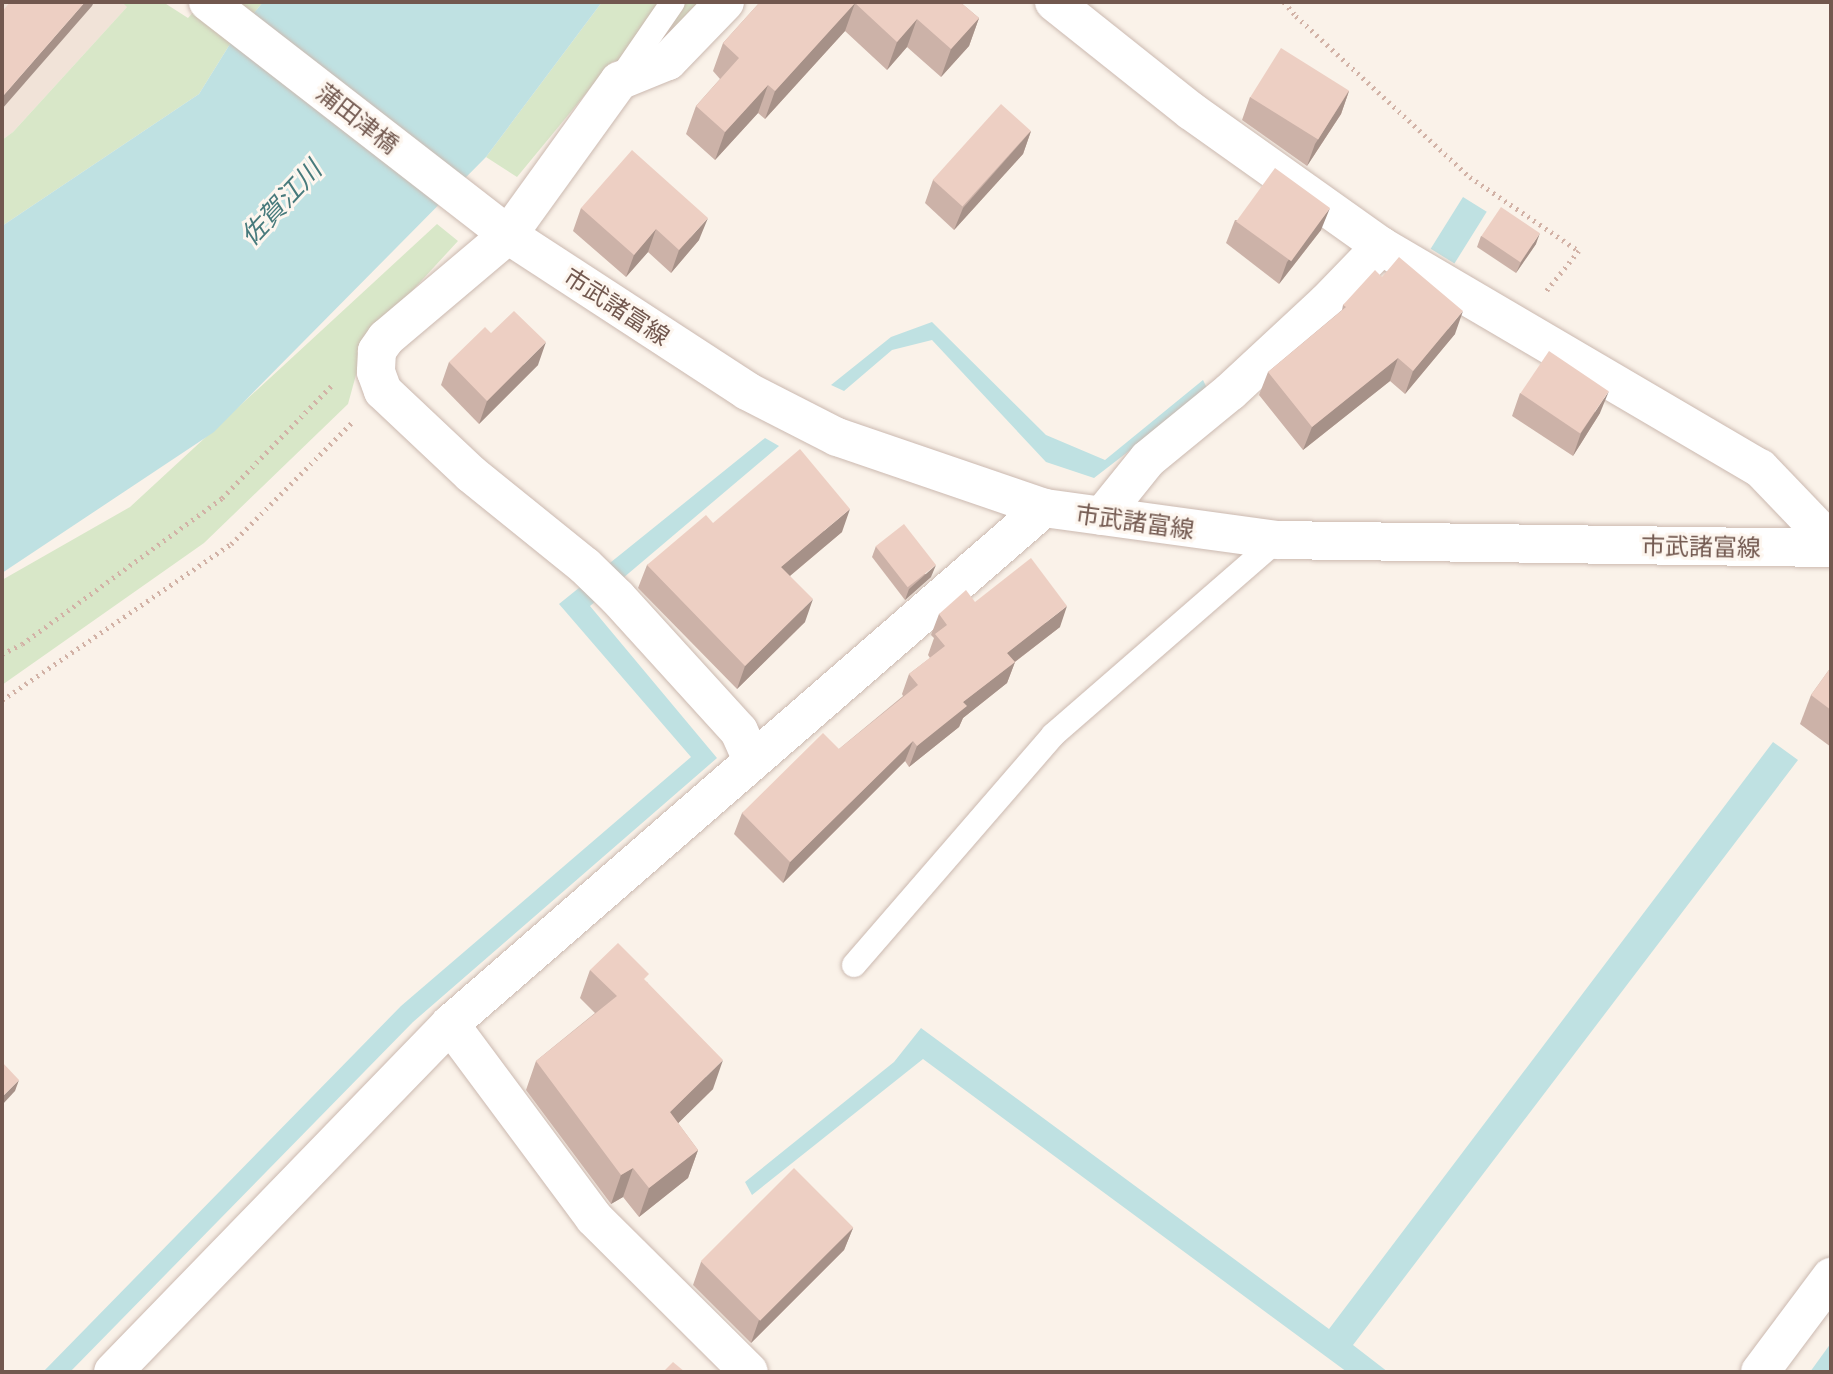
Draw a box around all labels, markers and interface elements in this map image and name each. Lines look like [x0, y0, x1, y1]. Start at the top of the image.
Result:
street label: 蒲田津橋 [311, 77, 405, 159]
water label: 佐賀江川 [234, 154, 328, 252]
street label: 市武諸富線 [559, 261, 675, 351]
street label: 市武諸富線 [1074, 498, 1196, 544]
street label: 市武諸富線 [1641, 531, 1761, 561]

